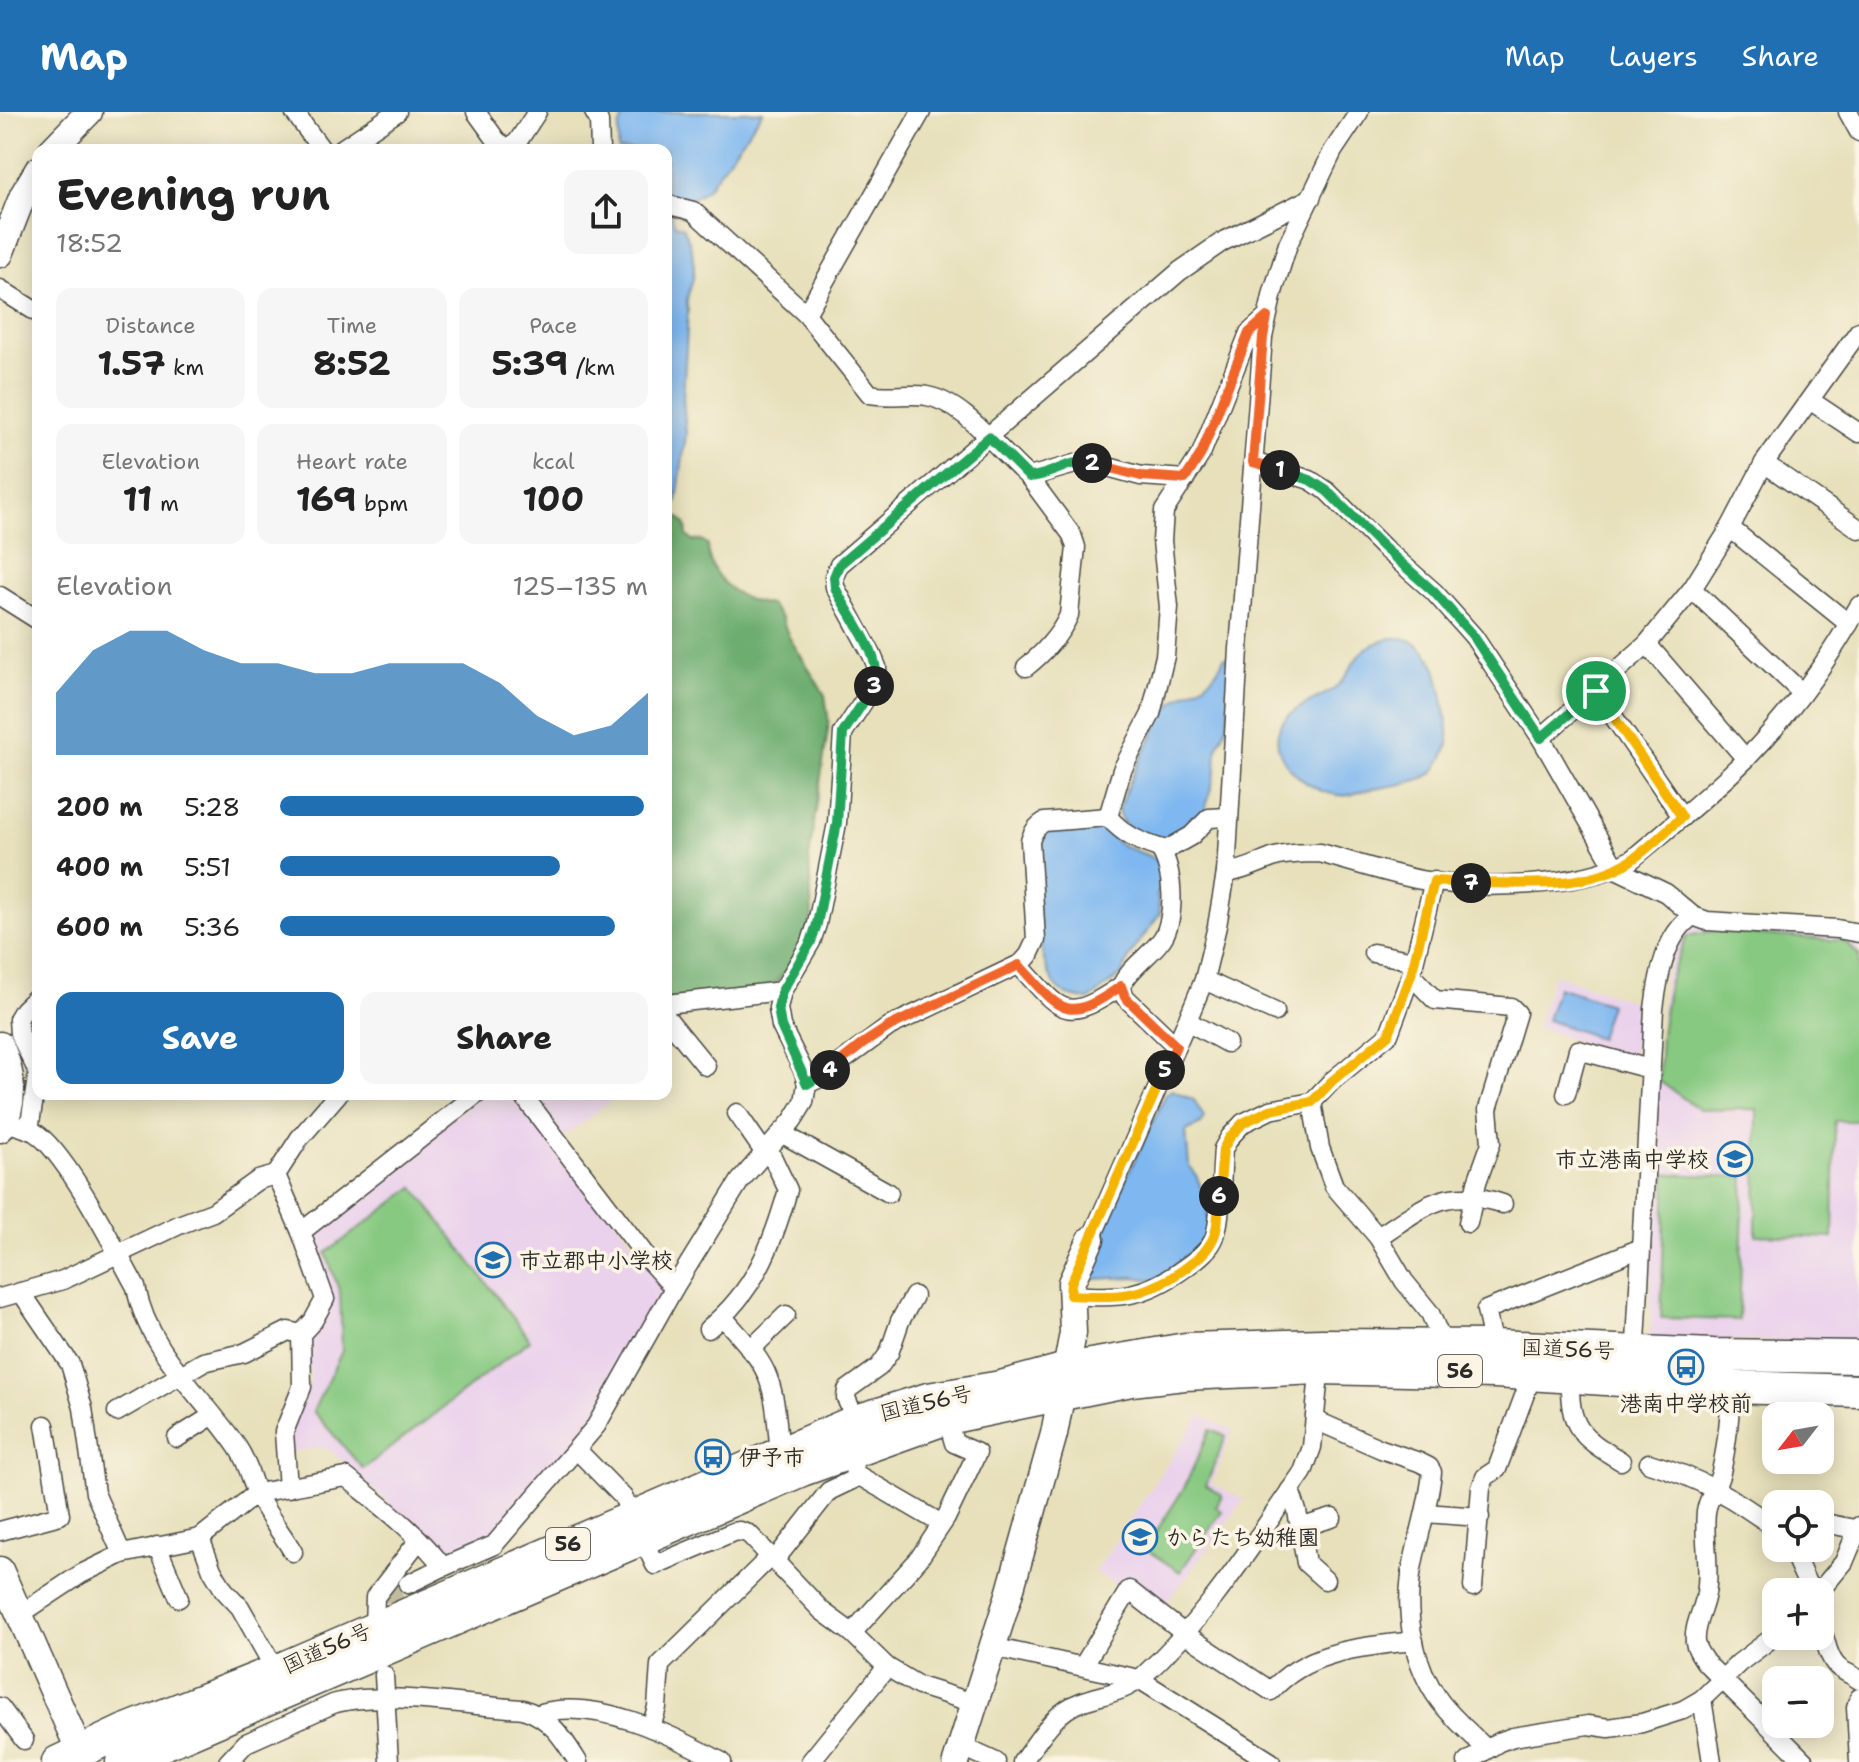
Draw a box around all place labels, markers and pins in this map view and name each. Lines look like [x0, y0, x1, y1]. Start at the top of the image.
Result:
pin: 2 [1072, 443, 1112, 483]
pin: 1 [1260, 450, 1300, 490]
pin [1562, 657, 1630, 725]
pin: 3 [854, 666, 894, 706]
pin: 7 [1451, 863, 1491, 903]
pin: 4 [810, 1050, 850, 1090]
pin: 5 [1145, 1050, 1185, 1090]
school or university icon: 市立港南中学校 [1716, 1140, 1754, 1178]
place label: 市立港南中学校 [1555, 1145, 1709, 1174]
pin: 6 [1199, 1176, 1239, 1216]
school or university icon: 市立郡中小学校 [474, 1241, 512, 1279]
place label: 市立郡中小学校 [519, 1246, 673, 1275]
bus stop icon: 港南中学校前 [1667, 1348, 1705, 1386]
place label: 港南中学校前 [1620, 1389, 1752, 1418]
bus stop icon: 伊予市 [694, 1438, 732, 1476]
place label: 伊予市 [739, 1443, 805, 1472]
school or university icon: からたち幼稚園 [1121, 1518, 1159, 1556]
place label: からたち幼稚園 [1166, 1523, 1320, 1552]

